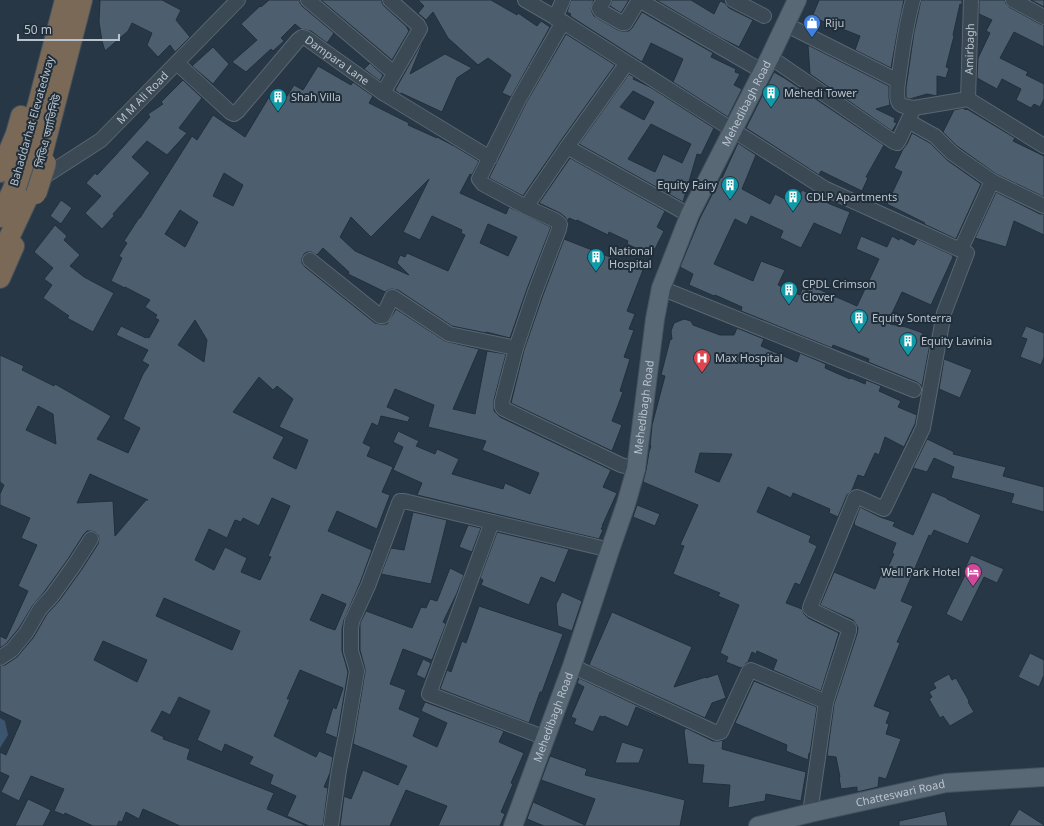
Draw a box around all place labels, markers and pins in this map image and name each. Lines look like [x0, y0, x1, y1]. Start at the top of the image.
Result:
shop icon: Riju [802, 13, 822, 38]
place label: Riju [825, 15, 844, 30]
building icon: Mehedi Tower [761, 83, 781, 108]
place label: Mehedi Tower [784, 85, 857, 100]
building icon: Shah Villa [268, 87, 288, 112]
place label: Shah Villa [291, 89, 341, 104]
building icon: Equity Fairy [720, 175, 740, 200]
place label: Equity Fairy [657, 177, 717, 192]
building icon: CDLP Apartments [783, 187, 803, 212]
place label: CDLP Apartments [806, 189, 897, 204]
place label: National Hospital [609, 243, 653, 271]
building icon: National Hospital [586, 247, 606, 272]
place label: CPDL Crimson Clover [802, 276, 876, 304]
building icon: CPDL Crimson Clover [779, 280, 799, 305]
building icon: Equity Sonterra [849, 308, 869, 333]
place label: Equity Sonterra [872, 310, 952, 325]
building icon: Equity Lavinia [898, 331, 918, 356]
place label: Equity Lavinia [921, 333, 992, 348]
hospital icon: Max Hospital [692, 348, 712, 373]
place label: Max Hospital [715, 350, 783, 365]
hotel icon: Well Park Hotel [963, 562, 983, 587]
place label: Well Park Hotel [881, 564, 960, 579]

